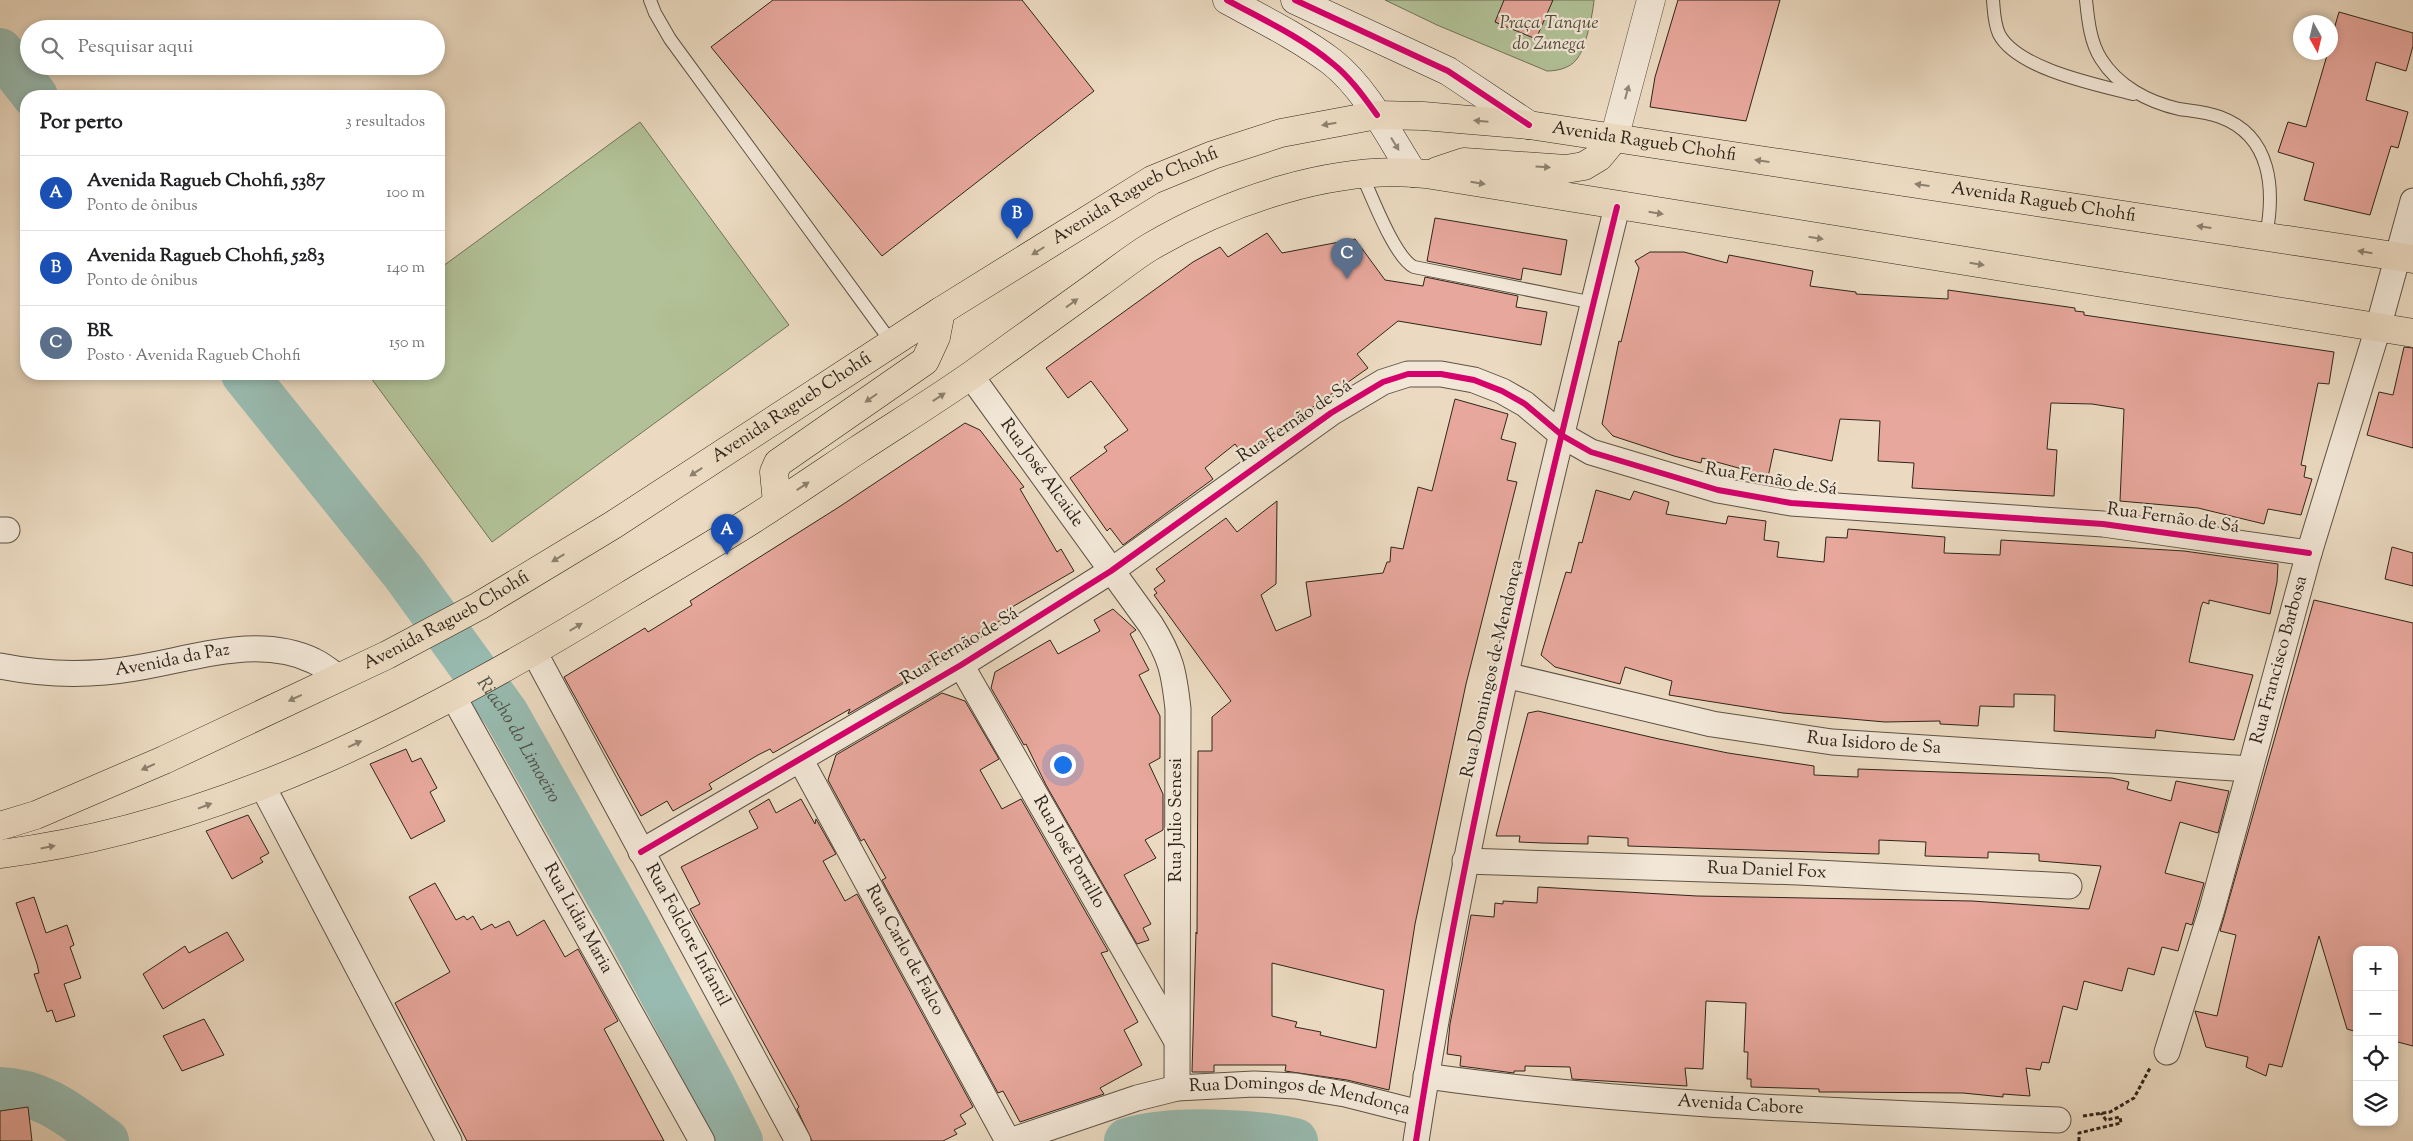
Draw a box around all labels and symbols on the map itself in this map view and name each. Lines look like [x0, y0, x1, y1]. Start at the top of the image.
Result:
park label: Praça Tanque do Zunega [1499, 11, 1599, 58]
north arrow [2293, 15, 2338, 60]
one-way arrow [1623, 84, 1631, 99]
one-way arrow [1472, 116, 1488, 124]
street label: Avenida Ragueb Chohfi [1550, 116, 1738, 169]
one-way arrow [1320, 121, 1336, 129]
one-way arrow [1390, 138, 1399, 151]
street label: Avenida Ragueb Chohfi [1047, 141, 1223, 252]
one-way arrow [1753, 157, 1769, 165]
one-way arrow [1535, 164, 1551, 172]
street label: Avenida Ragueb Chohfi [1949, 176, 2138, 230]
one-way arrow [1471, 180, 1487, 188]
one-way arrow [1914, 180, 1930, 188]
pin: B [1001, 198, 1033, 239]
one-way arrow [1648, 209, 1664, 217]
one-way arrow [2196, 223, 2212, 231]
one-way arrow [1809, 235, 1825, 243]
pin: C [1331, 238, 1363, 279]
one-way arrow [1031, 246, 1044, 255]
one-way arrow [2356, 247, 2372, 255]
one-way arrow [1969, 260, 1985, 268]
one-way arrow [1065, 298, 1079, 308]
street label: Avenida Ragueb Chohfi [707, 346, 877, 470]
street label: Rua Fernão de Sá [1232, 374, 1358, 470]
one-way arrow [932, 392, 946, 401]
one-way arrow [865, 393, 878, 403]
street label: Rua José Alcaide [993, 413, 1090, 533]
street label: Rua Fernão de Sá [1703, 457, 1839, 503]
one-way arrow [689, 467, 702, 477]
one-way arrow [797, 481, 810, 491]
street label: Rua Fernão de Sá [2105, 497, 2241, 541]
pin: A [711, 514, 743, 555]
one-way arrow [552, 554, 565, 563]
street label: Rua Domingos de Mendonça [1455, 557, 1531, 781]
street label: Avenida Ragueb Chohfi [359, 565, 535, 677]
street label: Rua Francisco Barbosa [2245, 573, 2315, 747]
street label: Rua Fernão de Sá [896, 602, 1024, 692]
one-way arrow [569, 622, 582, 631]
street label: Avenida da Paz [114, 638, 232, 684]
water label: Riacho do Limoeiro [470, 671, 567, 808]
one-way arrow [288, 695, 302, 703]
street label: Rua Isidoro de Sa [1805, 725, 1942, 762]
one-way arrow [348, 739, 362, 747]
your location [1050, 752, 1076, 778]
street label: Rua Julio Senesi [1164, 758, 1190, 882]
one-way arrow [141, 763, 155, 771]
street label: Rua José Portillo [1026, 791, 1111, 914]
one-way arrow [198, 802, 213, 810]
one-way arrow [41, 843, 56, 851]
street label: Rua Daniel Fox [1707, 856, 1827, 886]
street label: Rua Lidia Maria [536, 858, 619, 979]
street label: Rua Folclore Infantil [638, 859, 736, 1011]
street label: Rua Carlo de Falco [858, 880, 951, 1021]
street label: Rua Domingos de Mendonça [1188, 1071, 1413, 1123]
street label: Avenida Cabore [1677, 1089, 1804, 1122]

